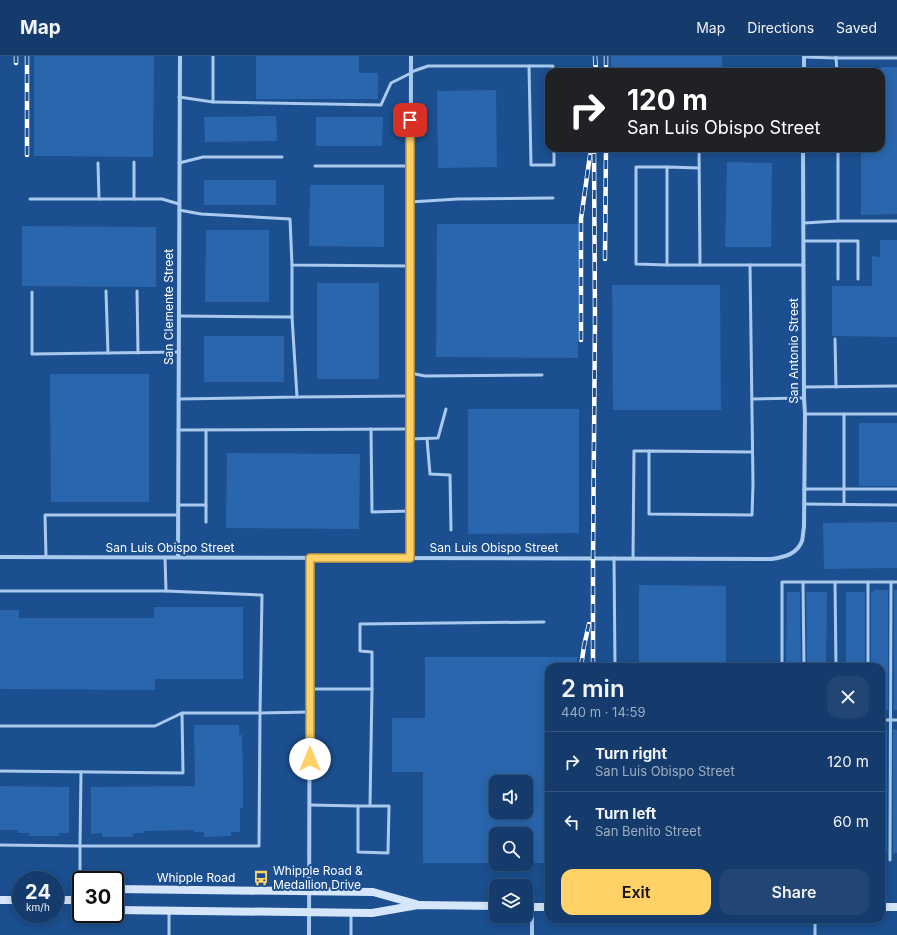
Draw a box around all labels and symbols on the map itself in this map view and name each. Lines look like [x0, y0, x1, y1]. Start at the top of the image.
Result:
pin [393, 103, 427, 137]
street label: San Clemente Street [161, 249, 176, 365]
street label: San Antonio Street [786, 298, 801, 404]
street label: San Luis Obispo Street [106, 540, 235, 555]
street label: San Luis Obispo Street [430, 540, 559, 555]
position arrow [289, 738, 331, 780]
place label: Whipple Road & Medallion Drive [273, 863, 363, 892]
bus stop icon: Whipple Road & Medallion Drive [252, 869, 270, 887]
street label: Whipple Road [157, 870, 235, 885]
speed limit sign: 30 [72, 871, 124, 923]

